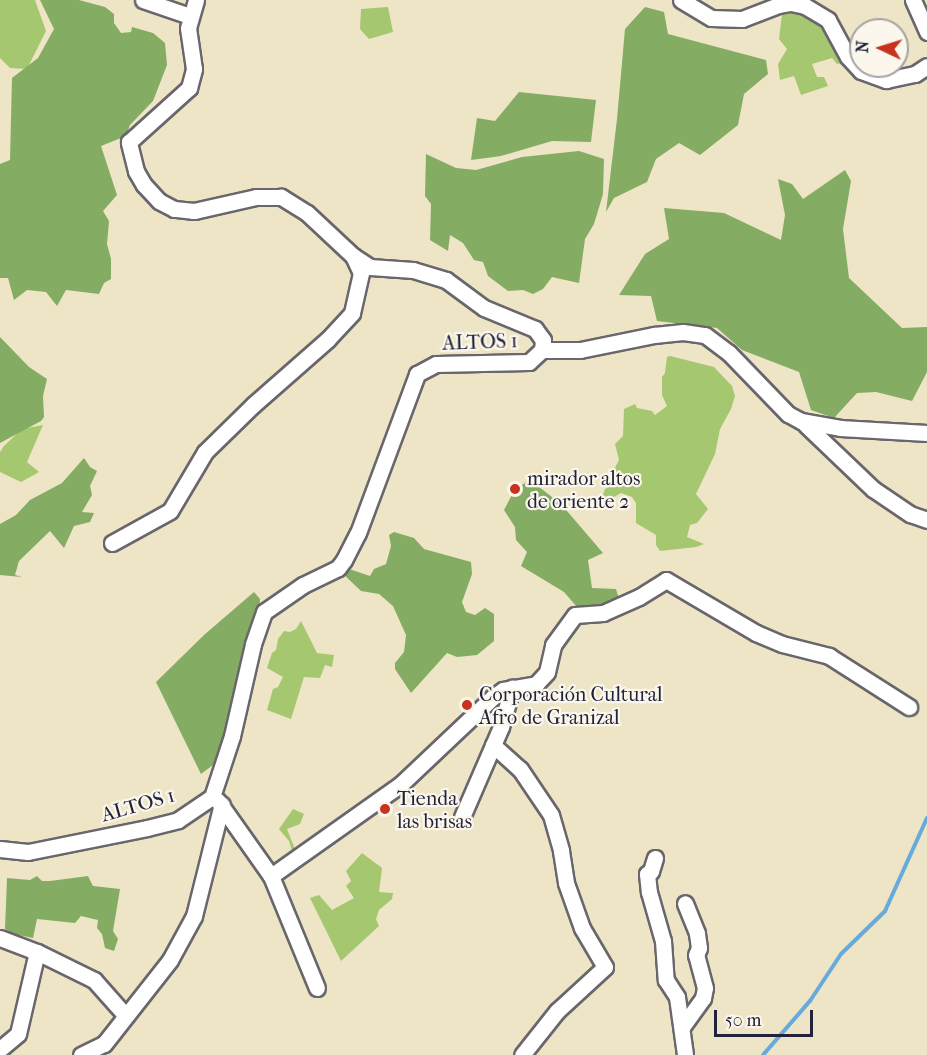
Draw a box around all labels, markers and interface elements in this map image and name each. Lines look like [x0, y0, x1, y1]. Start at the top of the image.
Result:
north arrow [849, 18, 909, 78]
text: N [853, 40, 872, 54]
street label: ALTOS 1 [442, 329, 518, 355]
place label: mirador altos de oriente 2 [527, 466, 640, 513]
marker: mirador altos de oriente 2 [508, 482, 522, 496]
place label: Corporación Cultural Afro de Granizal [479, 682, 663, 729]
marker: Corporación Cultural Afro de Granizal [460, 698, 474, 712]
street label: ALTOS 1 [99, 783, 177, 827]
place label: Tienda las brisas [397, 786, 472, 833]
marker: Tienda las brisas [378, 802, 392, 816]
scale bar [717, 998, 816, 1036]
text: 50 m [725, 1010, 761, 1031]

